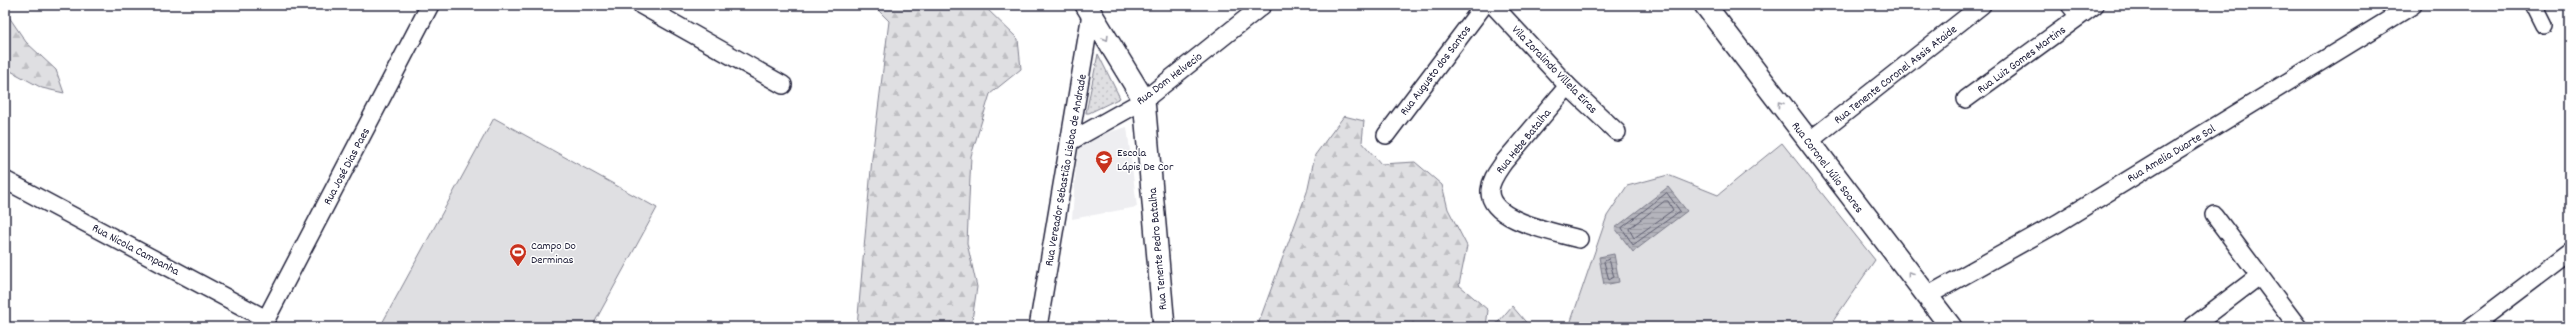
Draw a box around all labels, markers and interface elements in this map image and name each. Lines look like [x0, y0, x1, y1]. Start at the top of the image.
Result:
street label: Rua Augusto dos Santos [1397, 22, 1476, 120]
street label: Vila Zoralindo Villela Eiras [1507, 22, 1601, 118]
street label: Rua Tenente Coronel Assis Ataide [1831, 22, 1961, 129]
street label: Rua Luiz Gomes Martins [1974, 22, 2070, 98]
one-way arrow [1102, 34, 1109, 41]
street label: Rua Dom Helvecio [1133, 49, 1207, 110]
street label: Rua Vereador Sebastião Lisboa de Andrade [1041, 73, 1092, 268]
one-way arrow [1778, 102, 1785, 109]
street label: Rua Hebe Batalha [1493, 105, 1556, 178]
street label: Rua Coronel Júlio Soares [1787, 119, 1867, 217]
street label: Rua Amelia Duarte Sol [2124, 121, 2219, 187]
street label: Rua José Dias Paes [320, 125, 375, 208]
place label: Escola Lápis De Cor [1117, 145, 1174, 176]
school or university icon: Escola Lápis De Cor [1094, 149, 1114, 174]
street label: Rua Tenente Pedro Batalha [1145, 187, 1172, 311]
street label: Rua Nicola Campanha [89, 220, 182, 281]
place label: Campo Do Derminas [531, 238, 576, 269]
sports icon: Campo Do Derminas [508, 242, 528, 267]
one-way arrow [1908, 272, 1915, 279]

